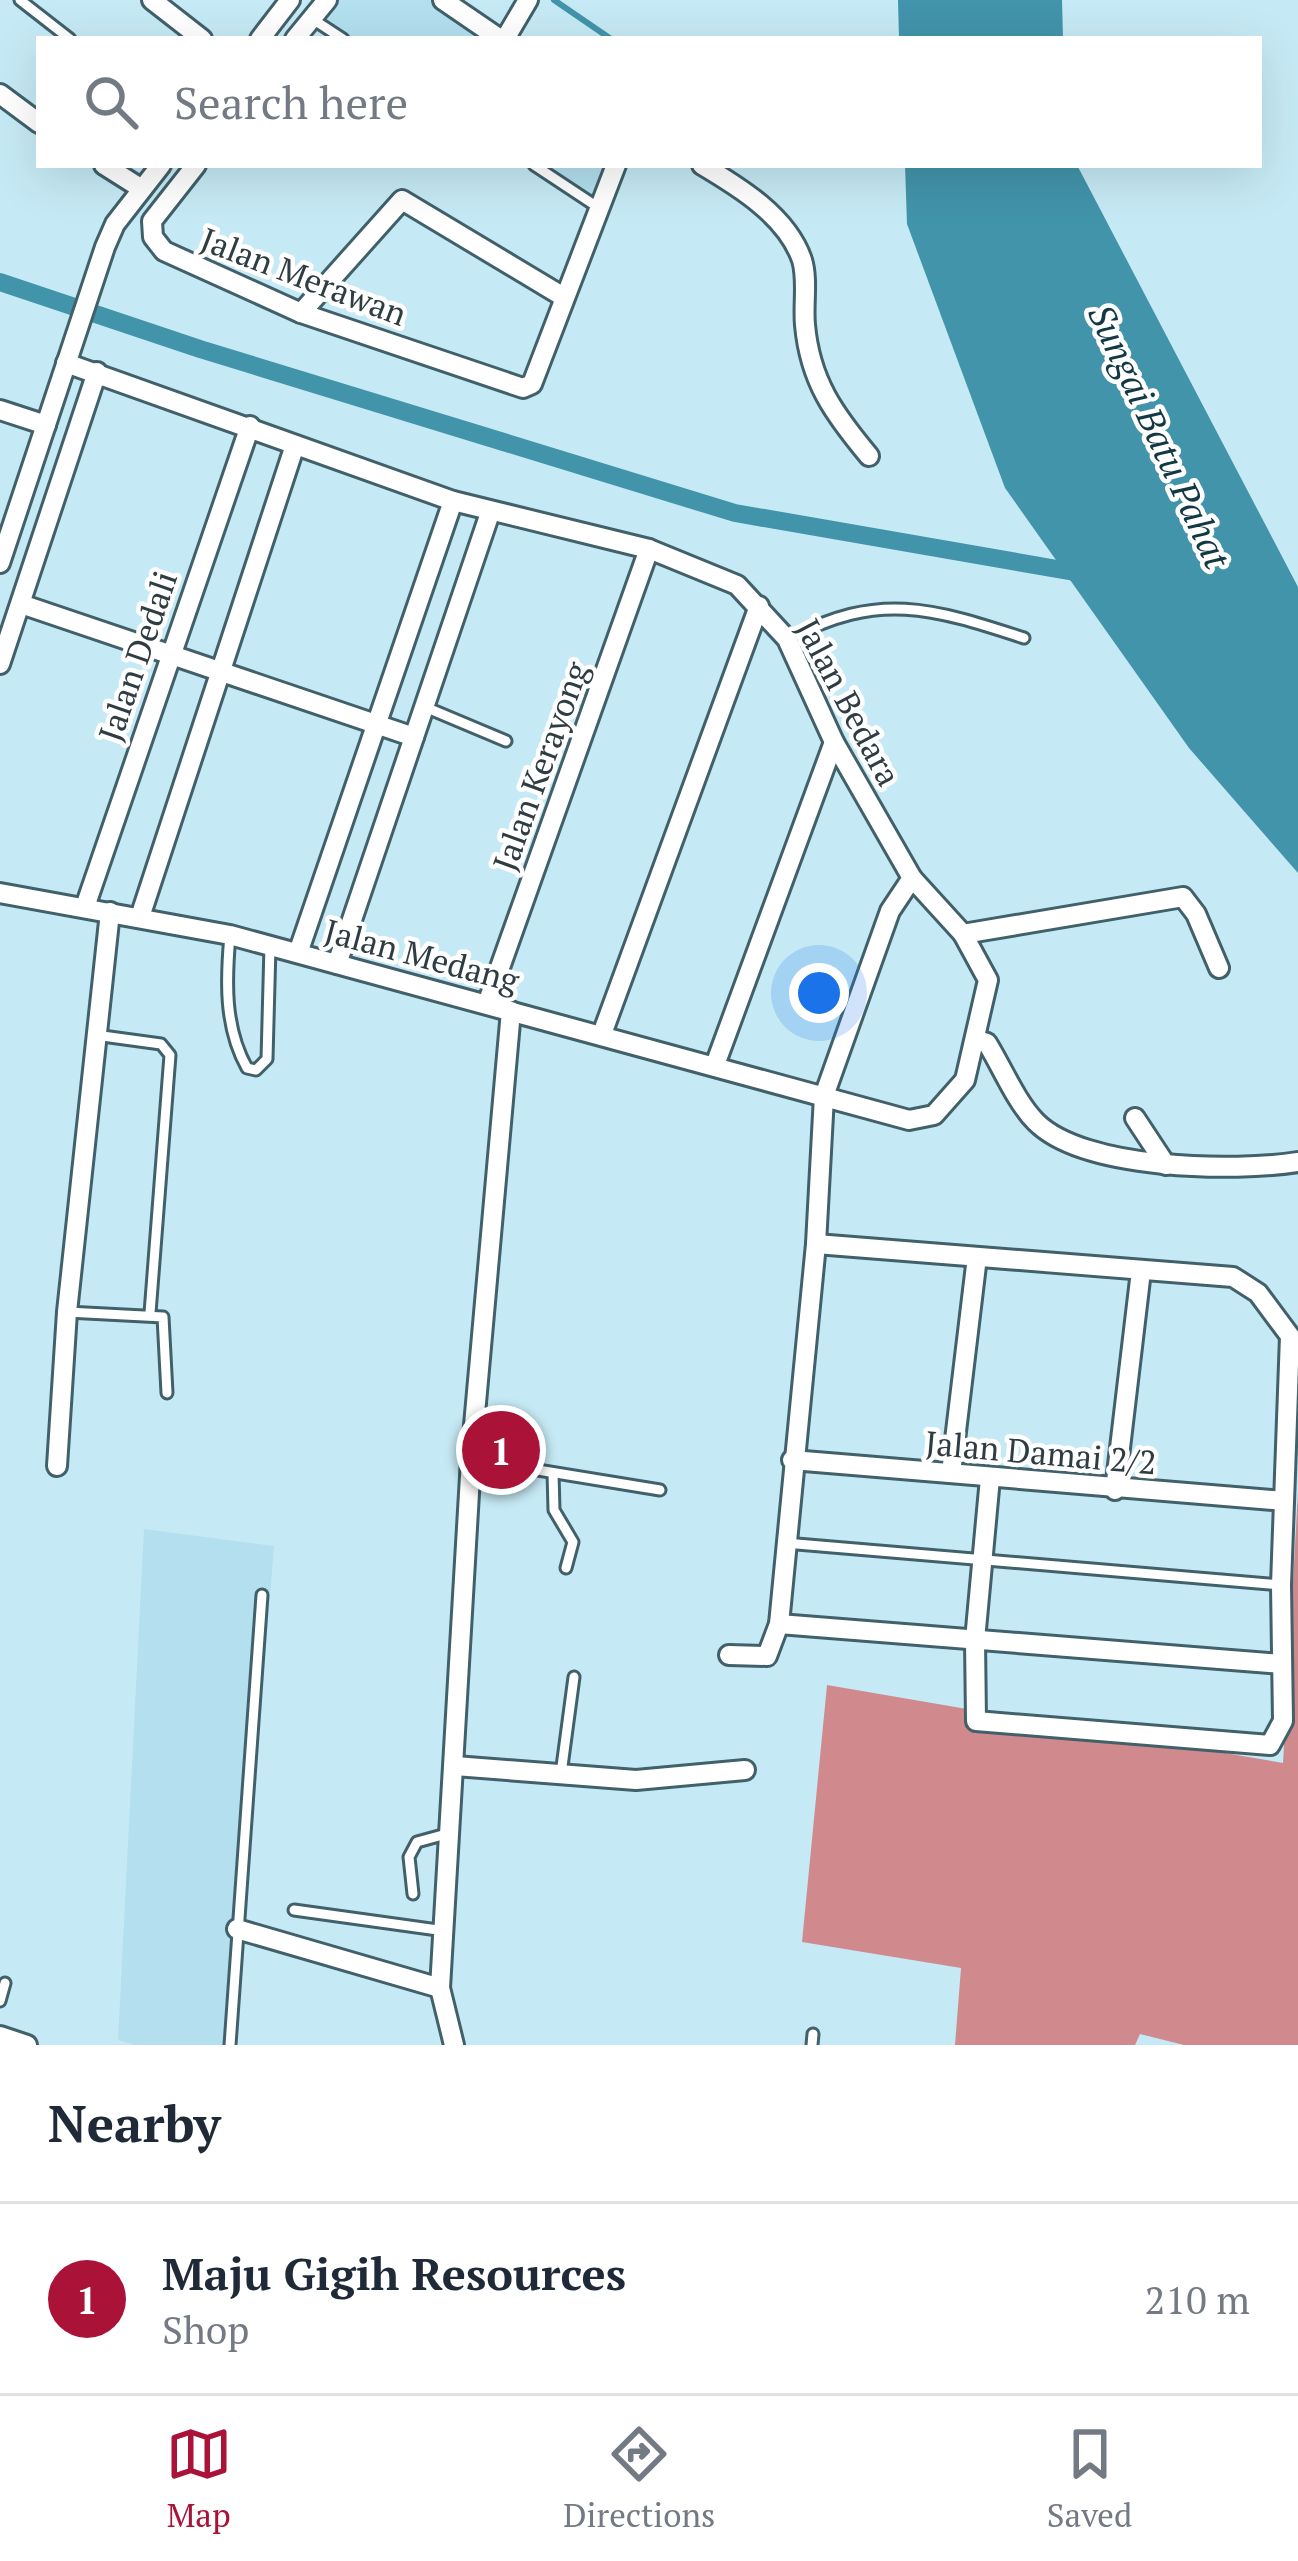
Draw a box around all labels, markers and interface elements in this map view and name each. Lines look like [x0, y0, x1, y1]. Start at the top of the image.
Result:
search box [36, 36, 1262, 168]
icon: search [78, 69, 144, 135]
text: Search here [174, 72, 408, 132]
street label: Jalan Merawan [195, 217, 413, 335]
water label: Sungai Batu Pahat [1078, 296, 1242, 576]
street label: Jalan Dedali [88, 565, 186, 747]
street label: Jalan Bedara [787, 611, 911, 793]
street label: Jalan Kerayong [482, 655, 598, 876]
street label: Jalan Medang [320, 908, 524, 1002]
your location [789, 963, 849, 1023]
pin: 1 [462, 1405, 540, 1495]
street label: Jalan Damai 2/2 [924, 1420, 1158, 1484]
text: Nearby [48, 2089, 221, 2157]
text: Maju Gigih Resources [162, 2243, 626, 2303]
text: 1 [76, 2273, 98, 2325]
text: 210 m [1145, 2273, 1250, 2325]
text: Shop [162, 2303, 249, 2355]
tab: Map [166, 2421, 232, 2536]
tab: Directions [563, 2421, 715, 2536]
tab: Saved [1047, 2421, 1132, 2536]

